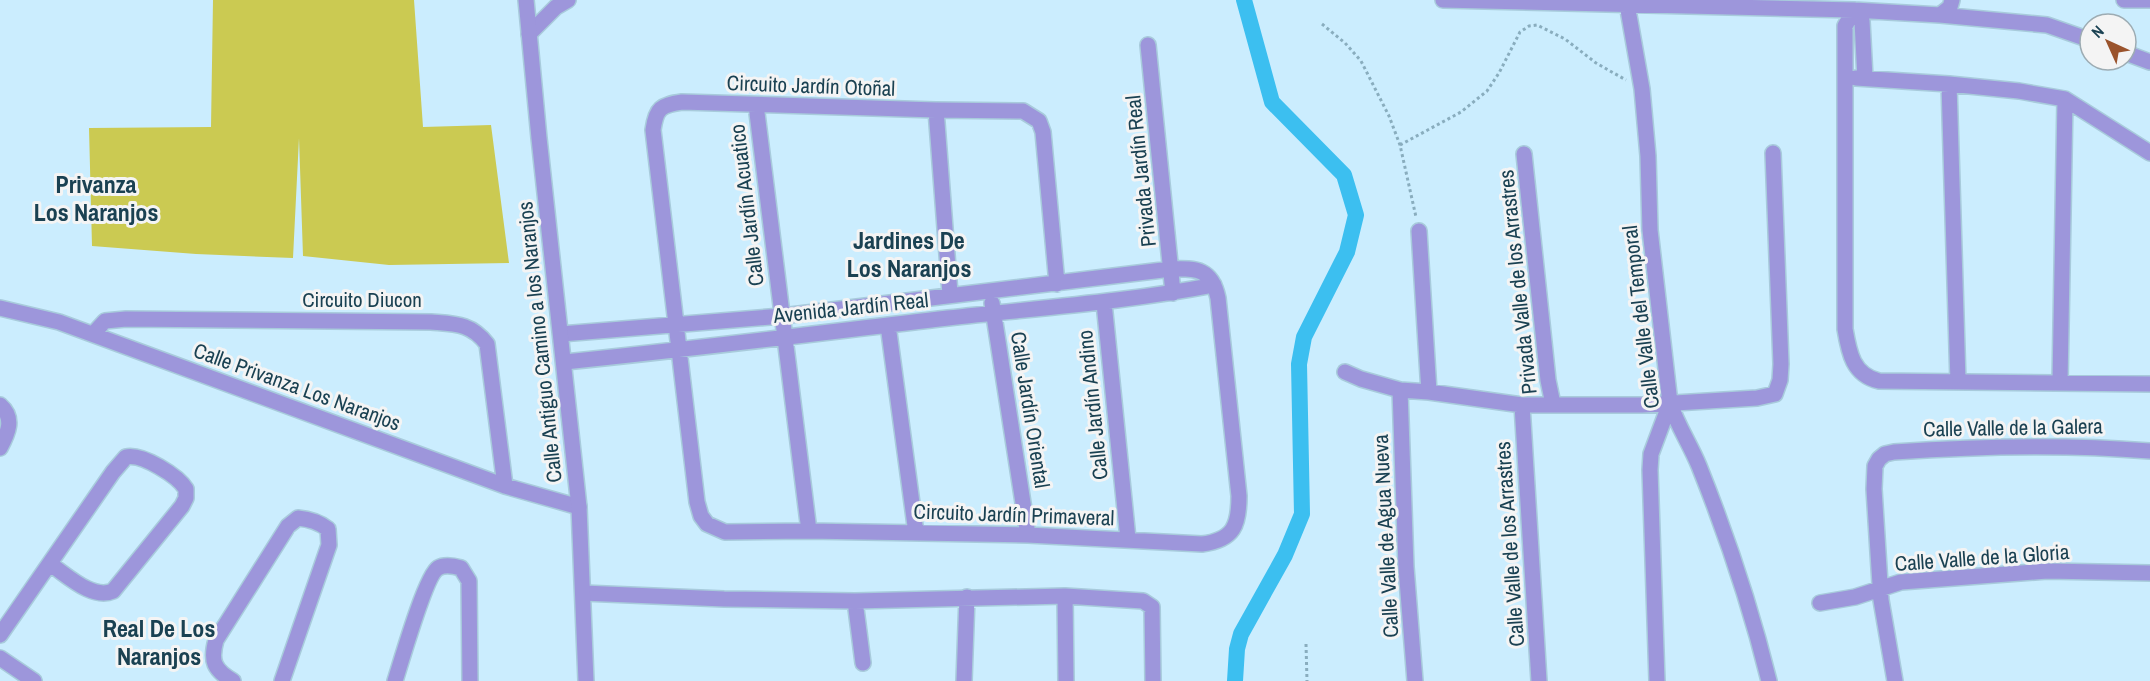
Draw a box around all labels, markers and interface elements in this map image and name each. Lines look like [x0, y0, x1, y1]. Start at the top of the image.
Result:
north arrow [2078, 12, 2138, 72]
text: N [2086, 20, 2109, 43]
street label: Circuito Jardín Otoñal [726, 68, 896, 103]
street label: Privada Jardín Real [1118, 94, 1163, 248]
street label: Calle Jardín Acuatico [722, 123, 771, 288]
district label: Privanza Los Naranjos [34, 168, 158, 228]
street label: Privada Valle de los Arrastres [1491, 168, 1544, 396]
street label: Calle Antiguo Camino a los Naranjos [510, 200, 569, 484]
district label: Jardines De Los Naranjos [847, 224, 971, 284]
street label: Calle Valle del Temporal [1615, 224, 1666, 410]
street label: Circuito Diucon [302, 285, 422, 314]
street label: Avenida Jardín Real [771, 285, 930, 330]
street label: Calle Jardín Andino [1070, 329, 1115, 481]
street label: Calle Jardín Oriental [1004, 330, 1057, 490]
street label: Calle Privanza Los Naranjos [190, 336, 405, 437]
street label: Calle Valle de la Galera [1923, 411, 2103, 444]
street label: Calle Valle de Agua Nueva [1366, 433, 1405, 638]
street label: Calle Valle de los Arrastres [1488, 441, 1531, 648]
street label: Circuito Jardín Primaveral [913, 497, 1115, 532]
street label: Calle Valle de la Gloria [1894, 537, 2071, 578]
district label: Real De Los Naranjos [103, 612, 215, 672]

